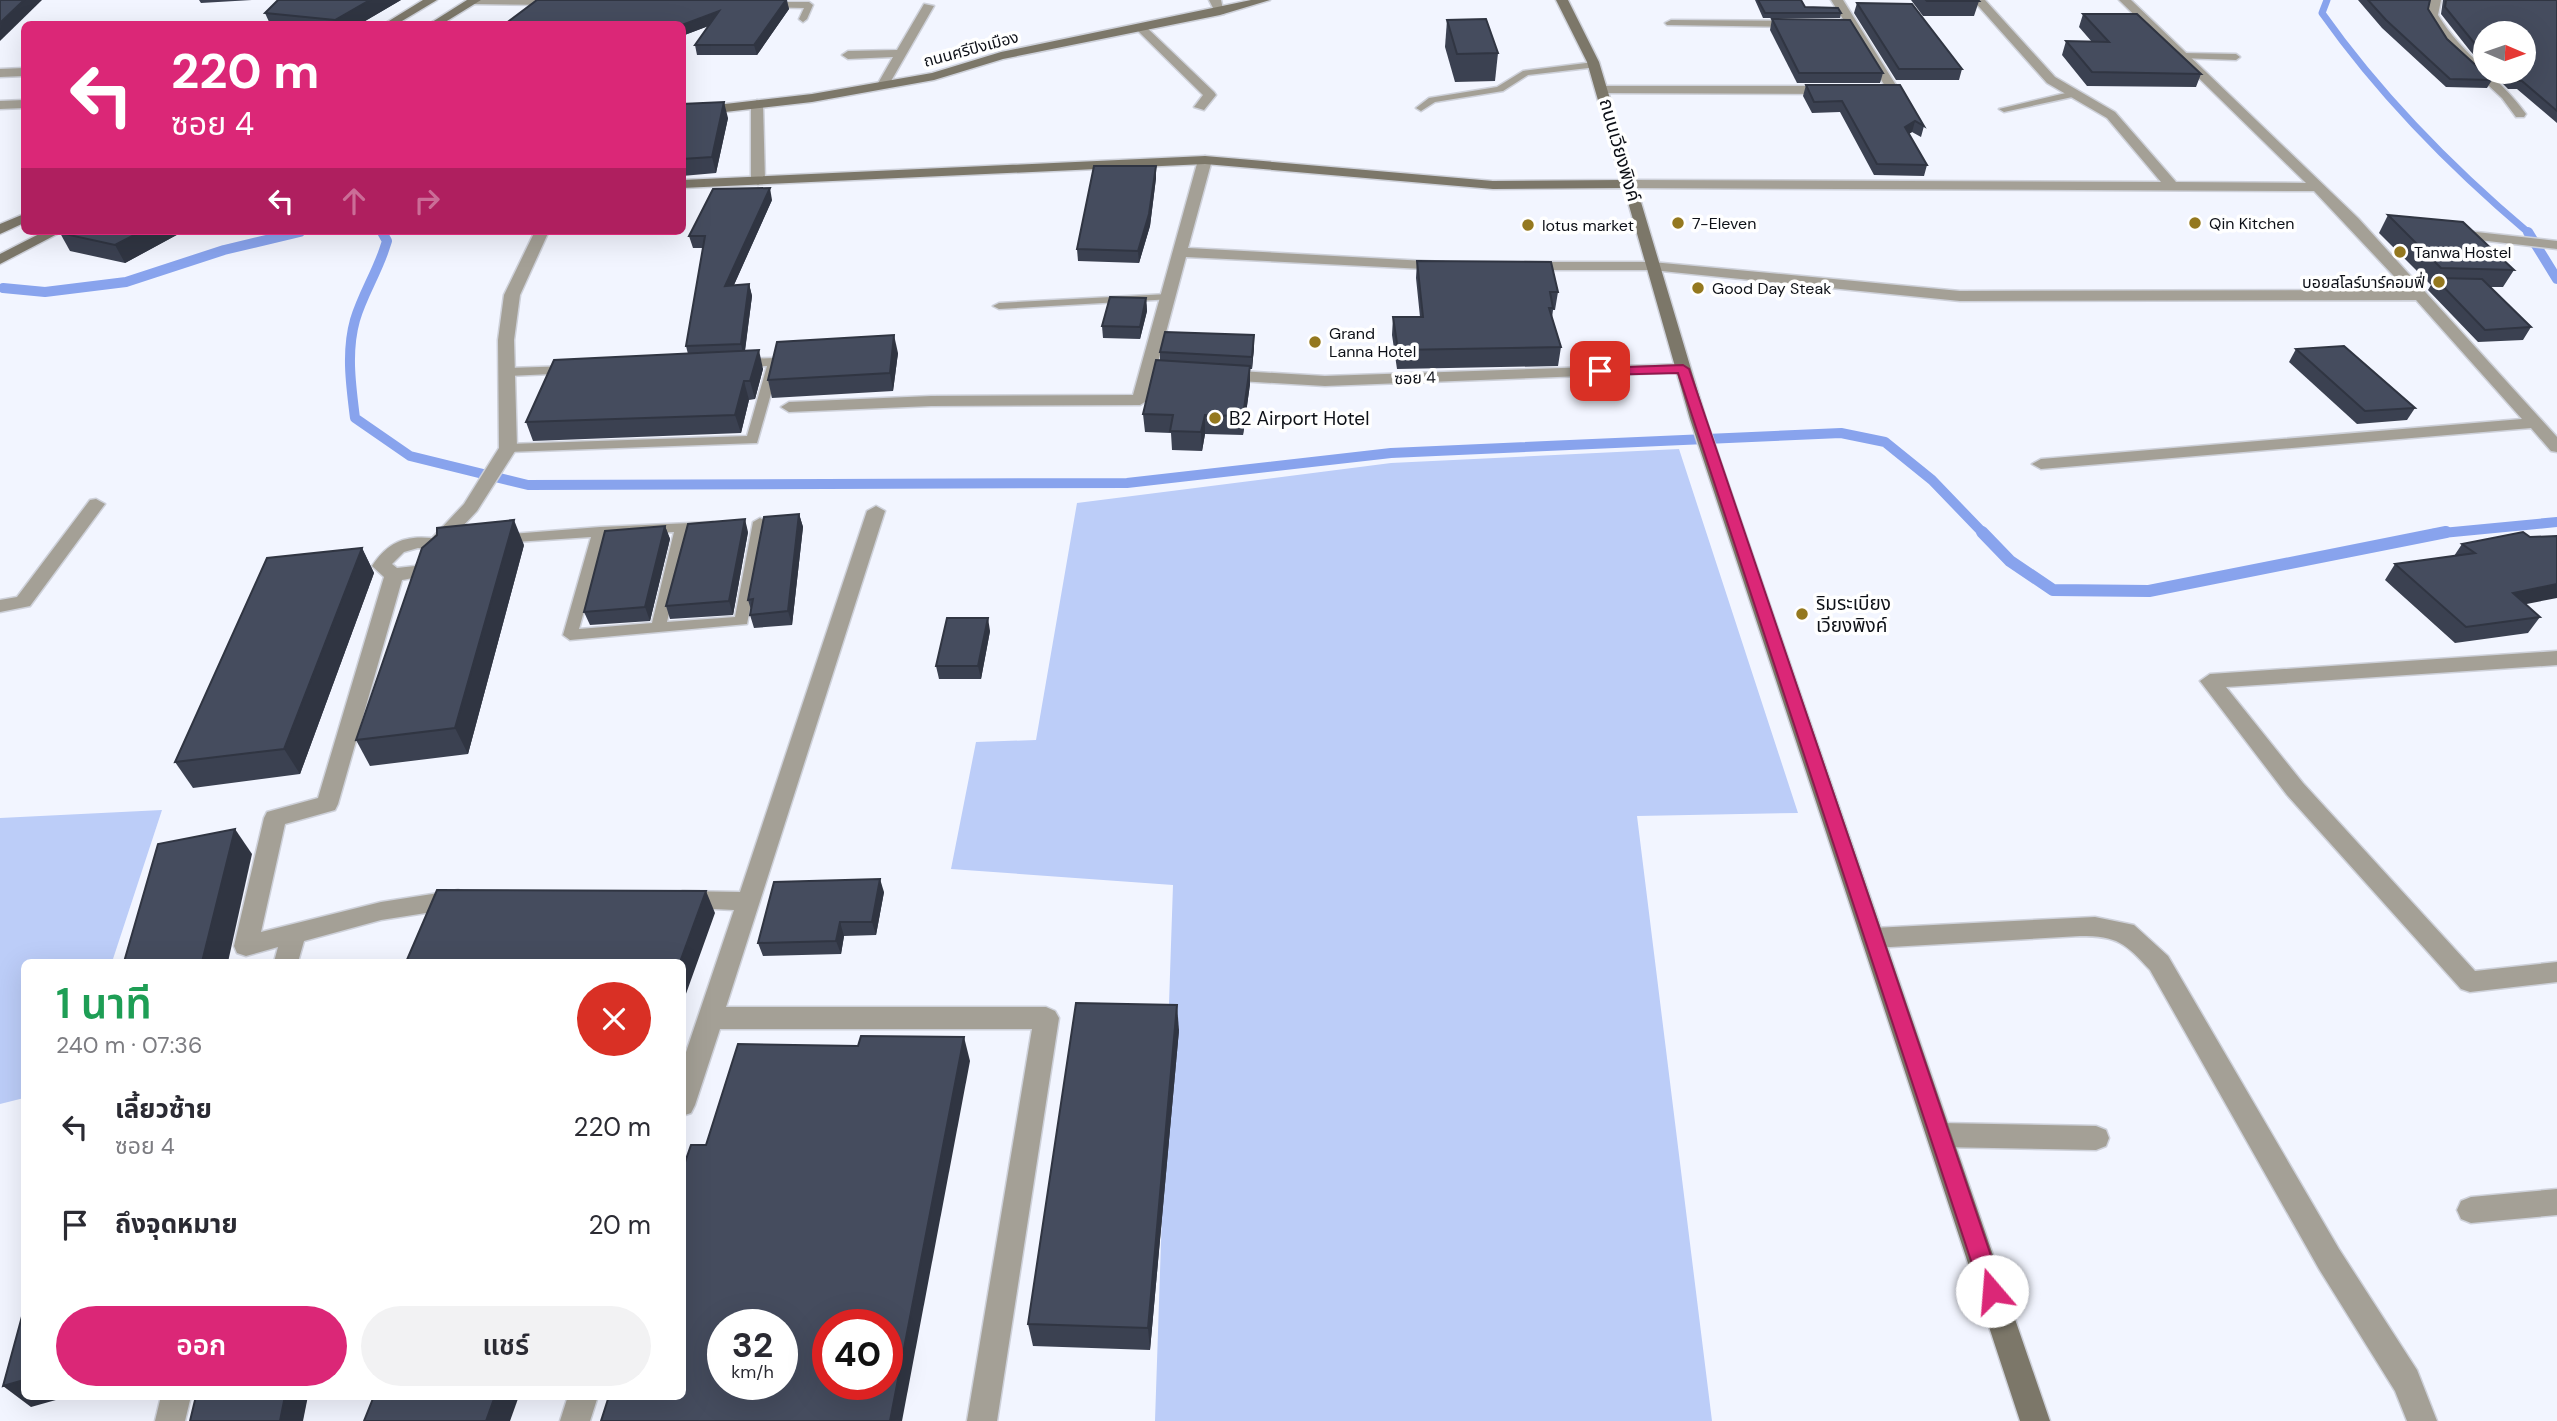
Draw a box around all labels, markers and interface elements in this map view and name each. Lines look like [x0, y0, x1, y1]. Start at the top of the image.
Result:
north arrow [2473, 21, 2536, 84]
map controls [2473, 21, 2536, 84]
street label: ถนนศรีปิงเมือง [921, 26, 1021, 72]
text: 220 m [171, 39, 319, 103]
icon: left [56, 49, 147, 140]
street label: ถนนเวียงพิงค์ [1593, 96, 1647, 204]
text: ซอย 4 [171, 103, 254, 145]
icon: left [262, 182, 300, 220]
icon: ahead [335, 182, 373, 220]
icon: right [408, 182, 446, 220]
place label: 7-Eleven [1692, 213, 1756, 234]
place label: Qin Kitchen [2209, 213, 2295, 234]
place label: lotus market [1542, 215, 1634, 236]
marker: 7-Eleven [1670, 215, 1686, 231]
marker: Qin Kitchen [2187, 215, 2203, 231]
marker: lotus market [1520, 217, 1536, 233]
place label: Tanwa Hostel [2414, 242, 2511, 263]
marker: Tanwa Hostel [2392, 244, 2408, 260]
place label: บอยสโลร์บาร์คอมฟี่ [2302, 271, 2425, 293]
marker: บอยสโลร์บาร์คอมฟี่ [2431, 274, 2447, 290]
place label: Good Day Steak [1712, 278, 1831, 299]
marker: Good Day Steak [1690, 280, 1706, 296]
place label: Grand Lanna Hotel [1329, 323, 1416, 362]
marker: Grand Lanna Hotel [1307, 334, 1323, 350]
pin [1570, 341, 1630, 401]
icon: arrive [1581, 352, 1619, 390]
street label: ซอย 4 [1394, 367, 1436, 389]
place label: B2 Airport Hotel [1229, 406, 1369, 431]
marker: B2 Airport Hotel [1207, 410, 1223, 426]
place label: ริมระเบียง เวียงพิงค์ [1816, 591, 1891, 638]
marker: ริมระเบียง เวียงพิงค์ [1794, 606, 1810, 622]
text: 1 นาที [56, 976, 152, 1031]
button: close [577, 982, 651, 1056]
text: 240 m · 07:36 [56, 1030, 202, 1060]
text: เลี้ยวซ้าย [115, 1092, 212, 1126]
icon: left [56, 1108, 94, 1146]
text: 220 m [573, 1110, 651, 1144]
text: ซอย 4 [115, 1131, 175, 1161]
icon: arrive [56, 1206, 94, 1244]
text: ถึงจุดหมาย [115, 1207, 238, 1241]
text: 20 m [588, 1208, 651, 1242]
position arrow [1955, 1254, 2029, 1328]
button: ออก [56, 1306, 347, 1386]
button: แชร์ [361, 1306, 651, 1386]
speed limit sign: 40 [812, 1309, 903, 1400]
text: 32 [732, 1322, 773, 1368]
text: km/h [731, 1360, 774, 1384]

